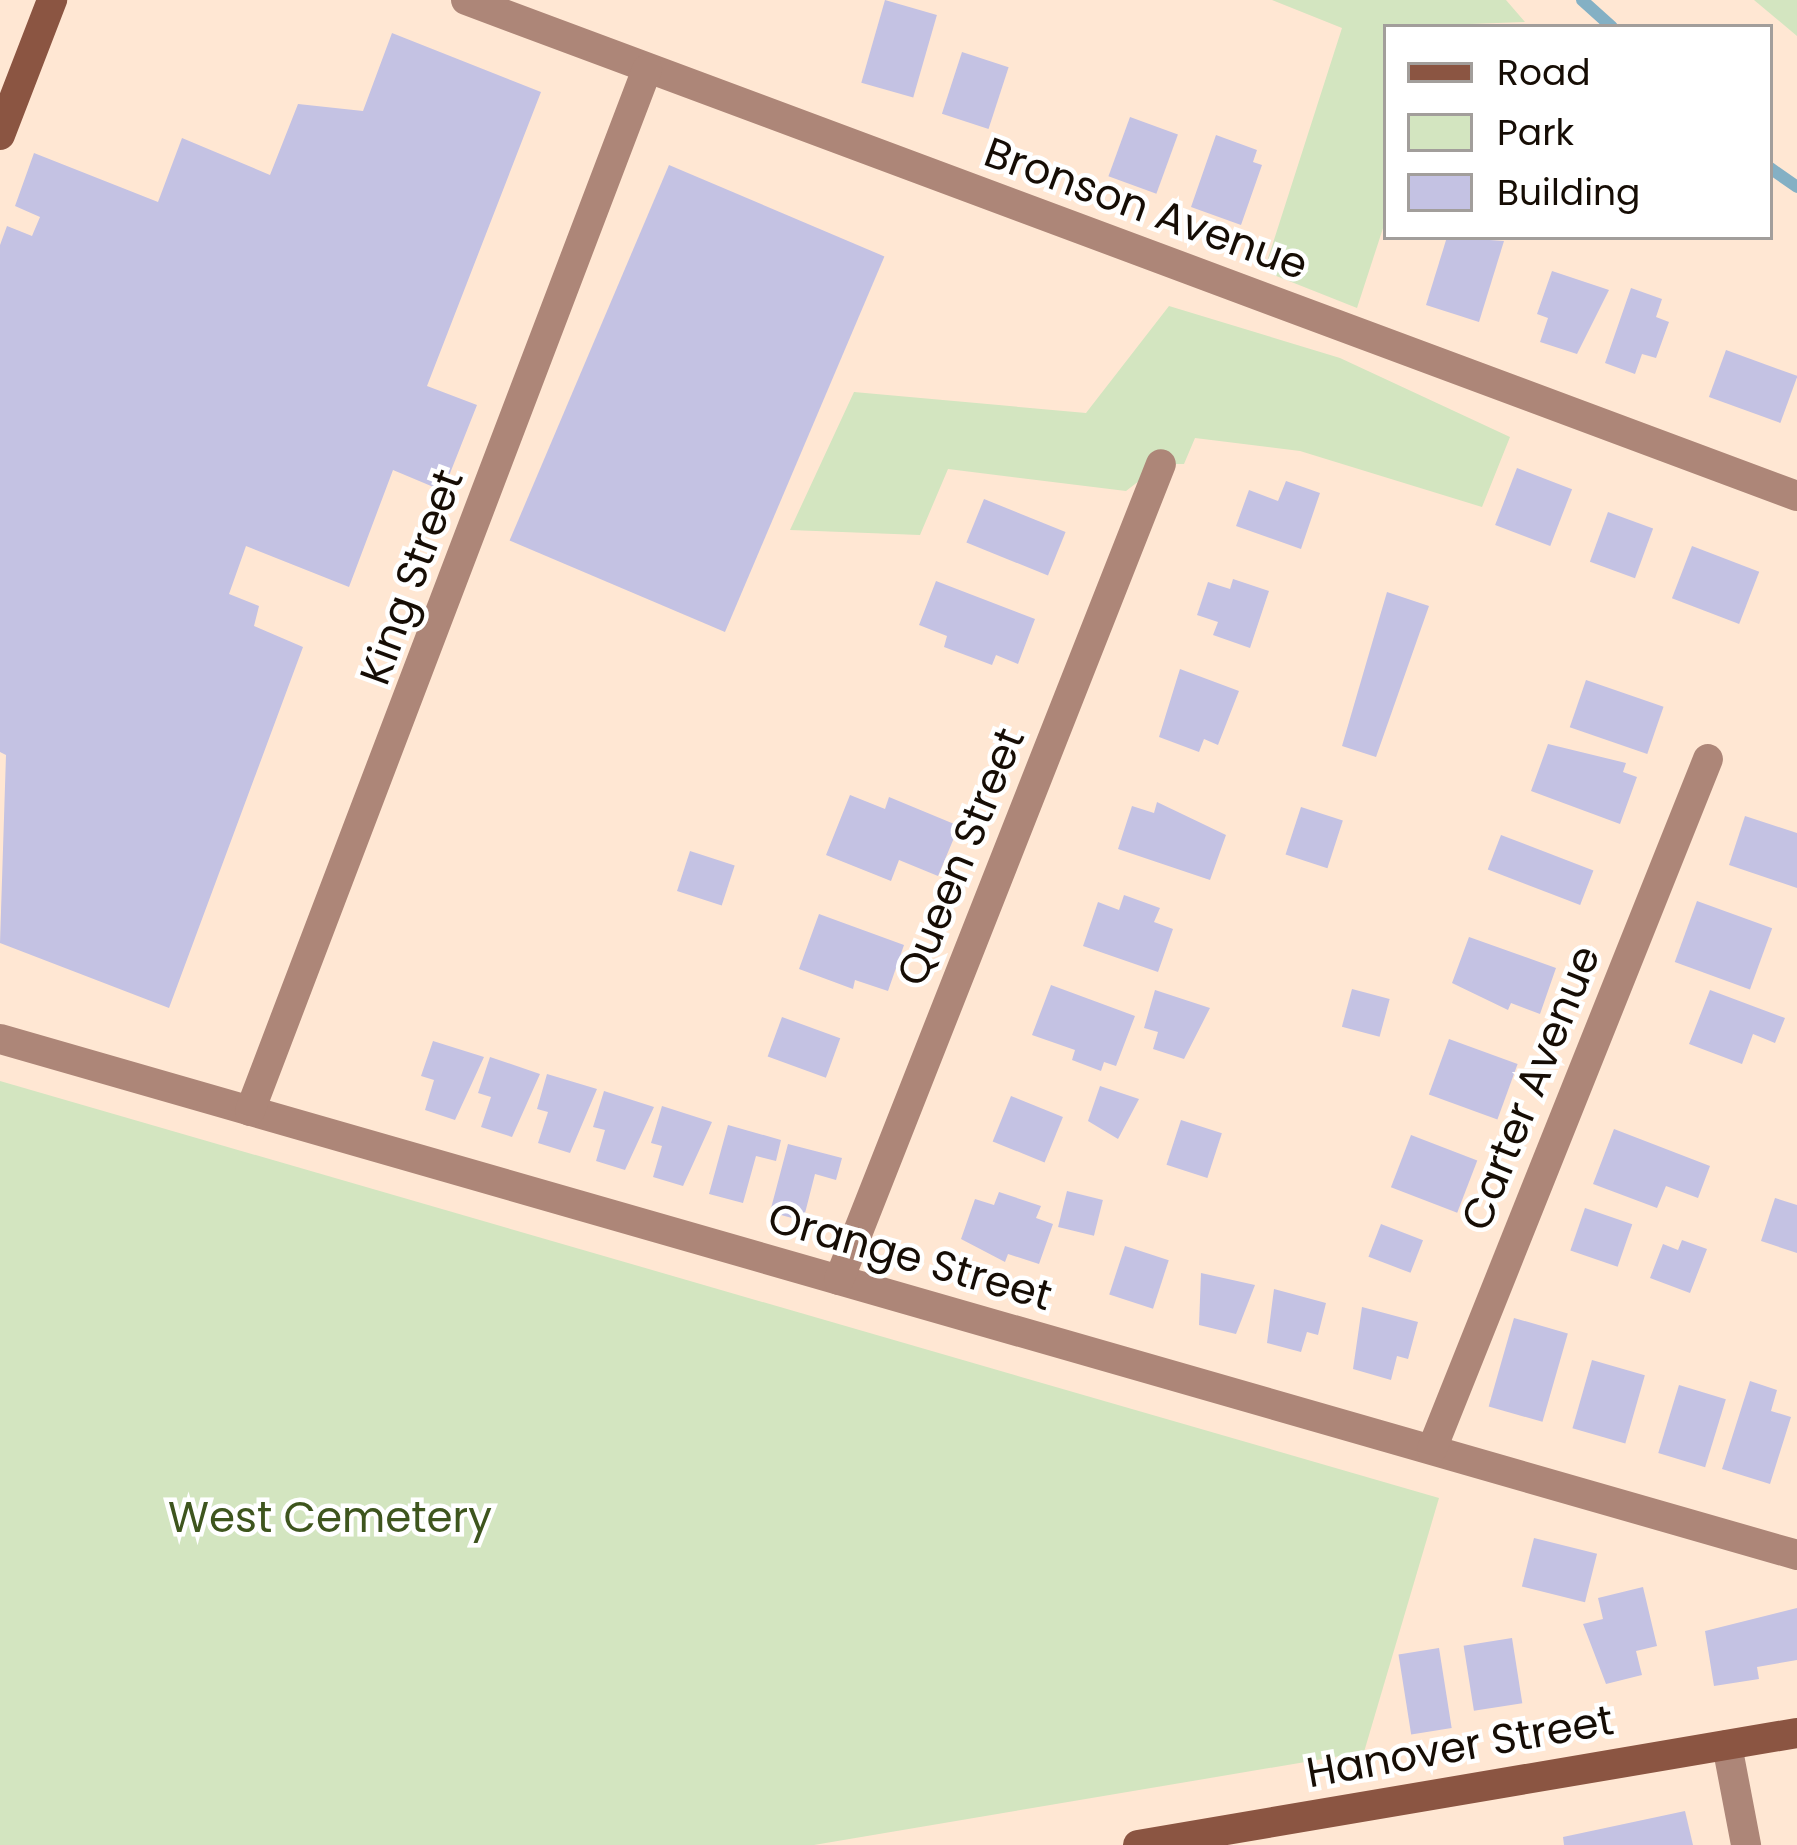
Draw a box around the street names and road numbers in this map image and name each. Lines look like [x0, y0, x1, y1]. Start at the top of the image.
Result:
street label: Bronson Avenue [978, 127, 1314, 291]
street label: King Street [350, 463, 474, 691]
street label: Queen Street [886, 721, 1036, 993]
street label: Carter Avenue [1451, 938, 1611, 1238]
street label: Orange Street [762, 1192, 1058, 1322]
street label: Hanover Street [1303, 1695, 1617, 1799]

